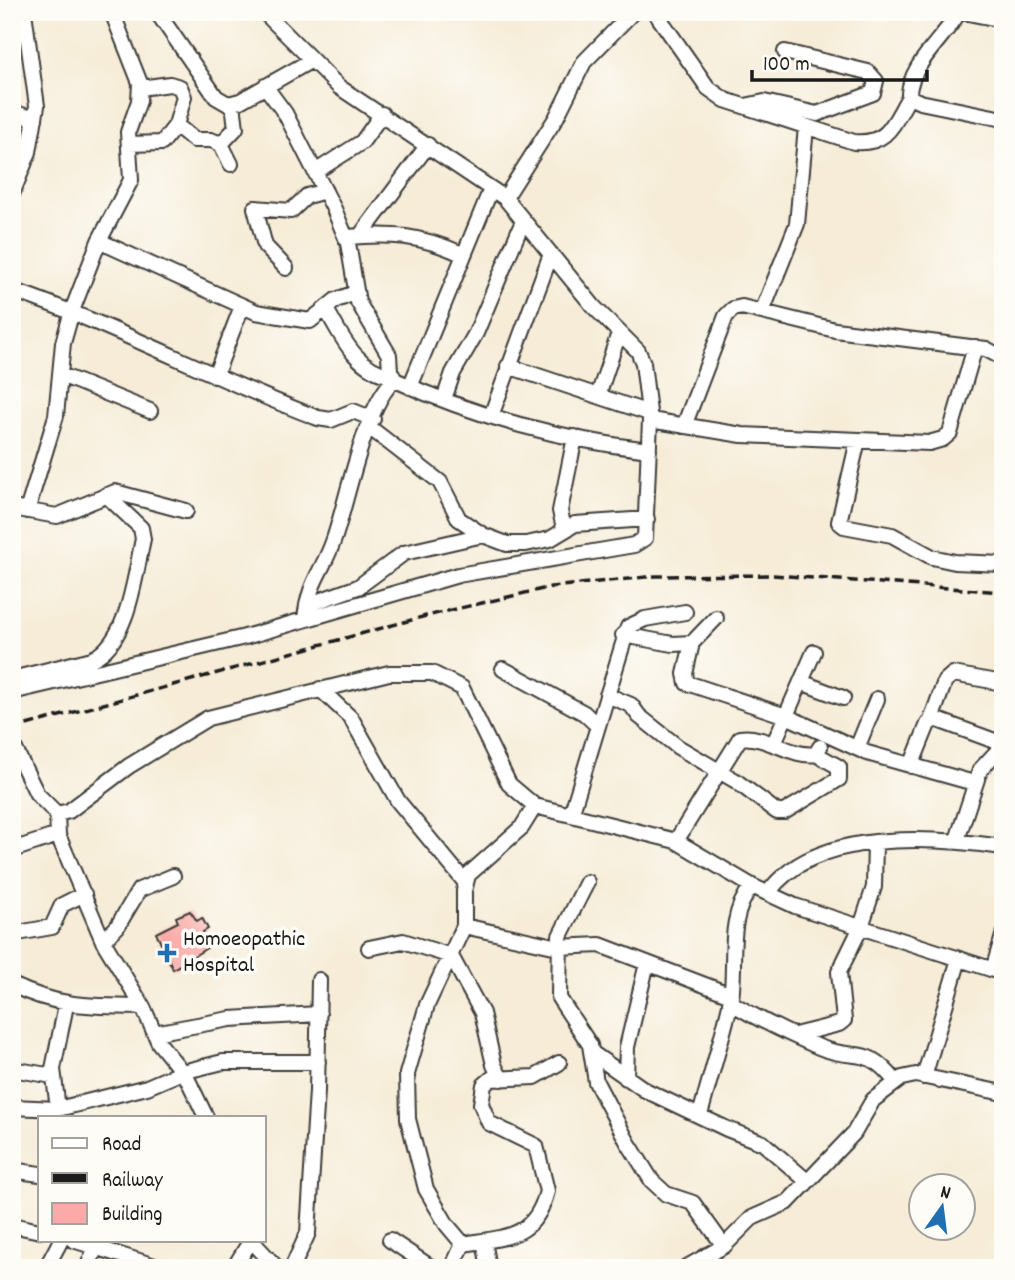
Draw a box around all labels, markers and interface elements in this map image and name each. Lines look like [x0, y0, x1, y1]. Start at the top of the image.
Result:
scale bar [752, 38, 928, 82]
text: 100 m [763, 51, 810, 81]
place label: Homoeopathic Hospital [183, 924, 305, 983]
marker: Homoeopathic Hospital [157, 943, 177, 963]
legend [38, 1116, 266, 1242]
text: Road [102, 1131, 141, 1161]
text: Railway [102, 1167, 163, 1197]
north arrow [906, 1172, 976, 1242]
text: N [937, 1180, 953, 1208]
text: Building [102, 1201, 162, 1231]

